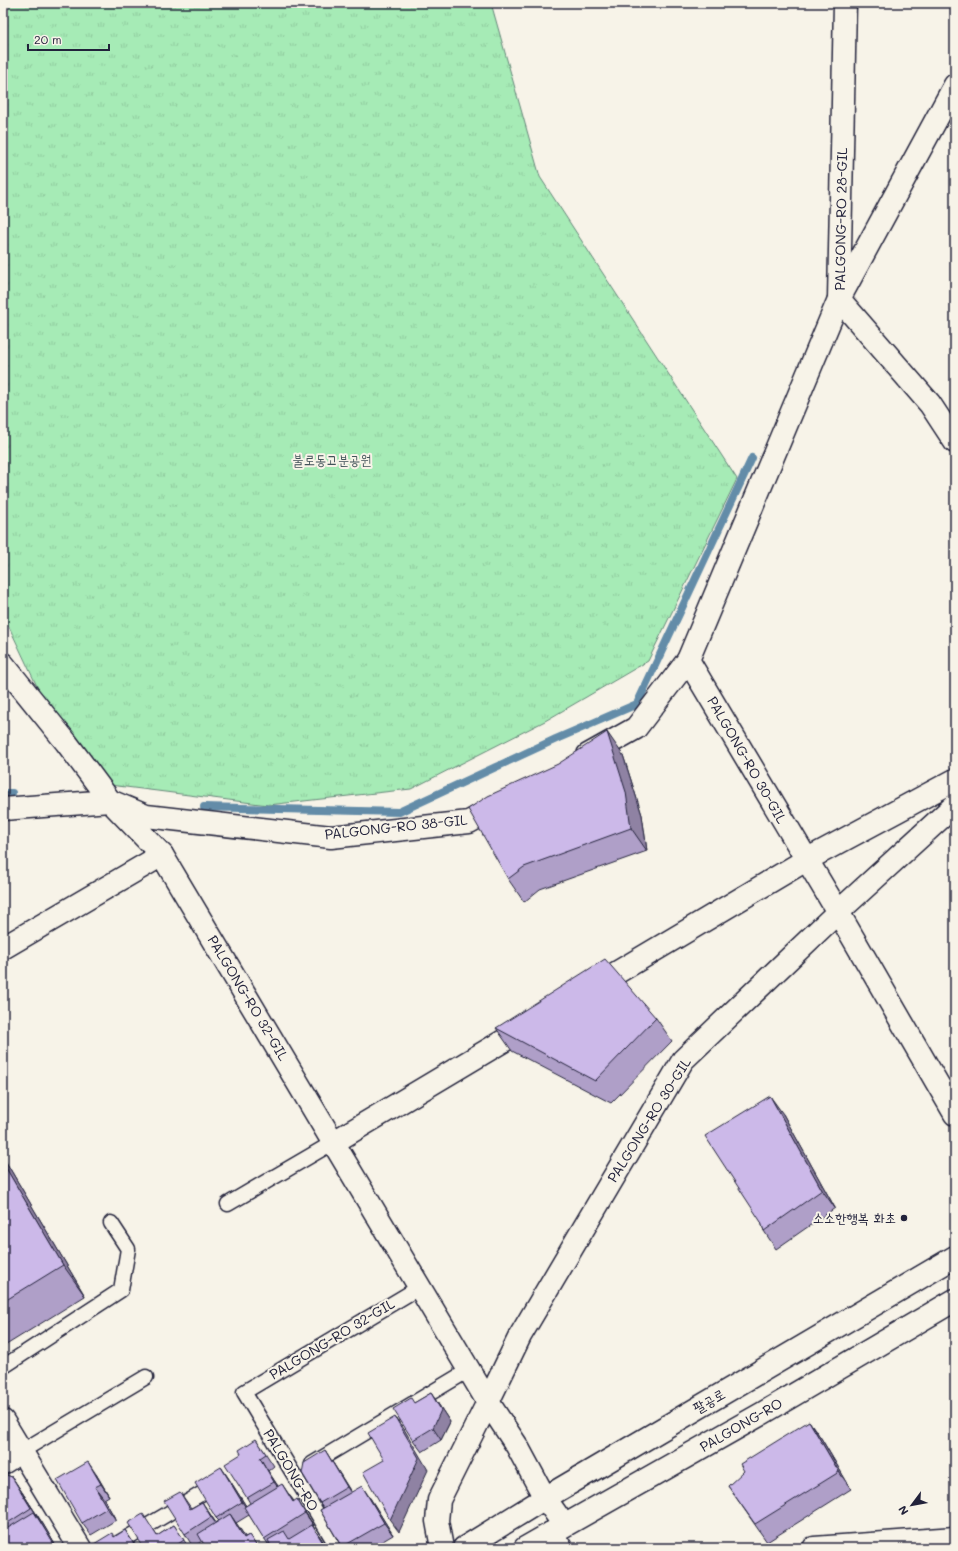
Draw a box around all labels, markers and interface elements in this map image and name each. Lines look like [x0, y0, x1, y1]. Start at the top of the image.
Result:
scale bar [28, 26, 109, 52]
text: 20 m [34, 31, 62, 47]
street label: PALGONG-RO 28-GIL [830, 147, 851, 291]
park label: 불로동고분공원 [293, 450, 371, 469]
street label: PALGONG-RO 30-GIL [703, 693, 792, 827]
street label: PALGONG-RO 38-GIL [324, 809, 469, 843]
street label: PALGONG-RO 32-GIL [203, 932, 294, 1064]
street label: PALGONG-RO 30-GIL [602, 1053, 695, 1186]
place label: 소소한행복 화초 [813, 1208, 896, 1227]
marker: 소소한행복 화초 [899, 1213, 909, 1223]
street label: PALGONG-RO 32-GIL [266, 1293, 398, 1384]
street label: 팔공로 [689, 1384, 728, 1417]
street label: PALGONG-RO [696, 1393, 786, 1456]
street label: PALGONG-RO [259, 1425, 323, 1514]
north arrow [892, 1485, 932, 1525]
text: N [895, 1503, 912, 1518]

